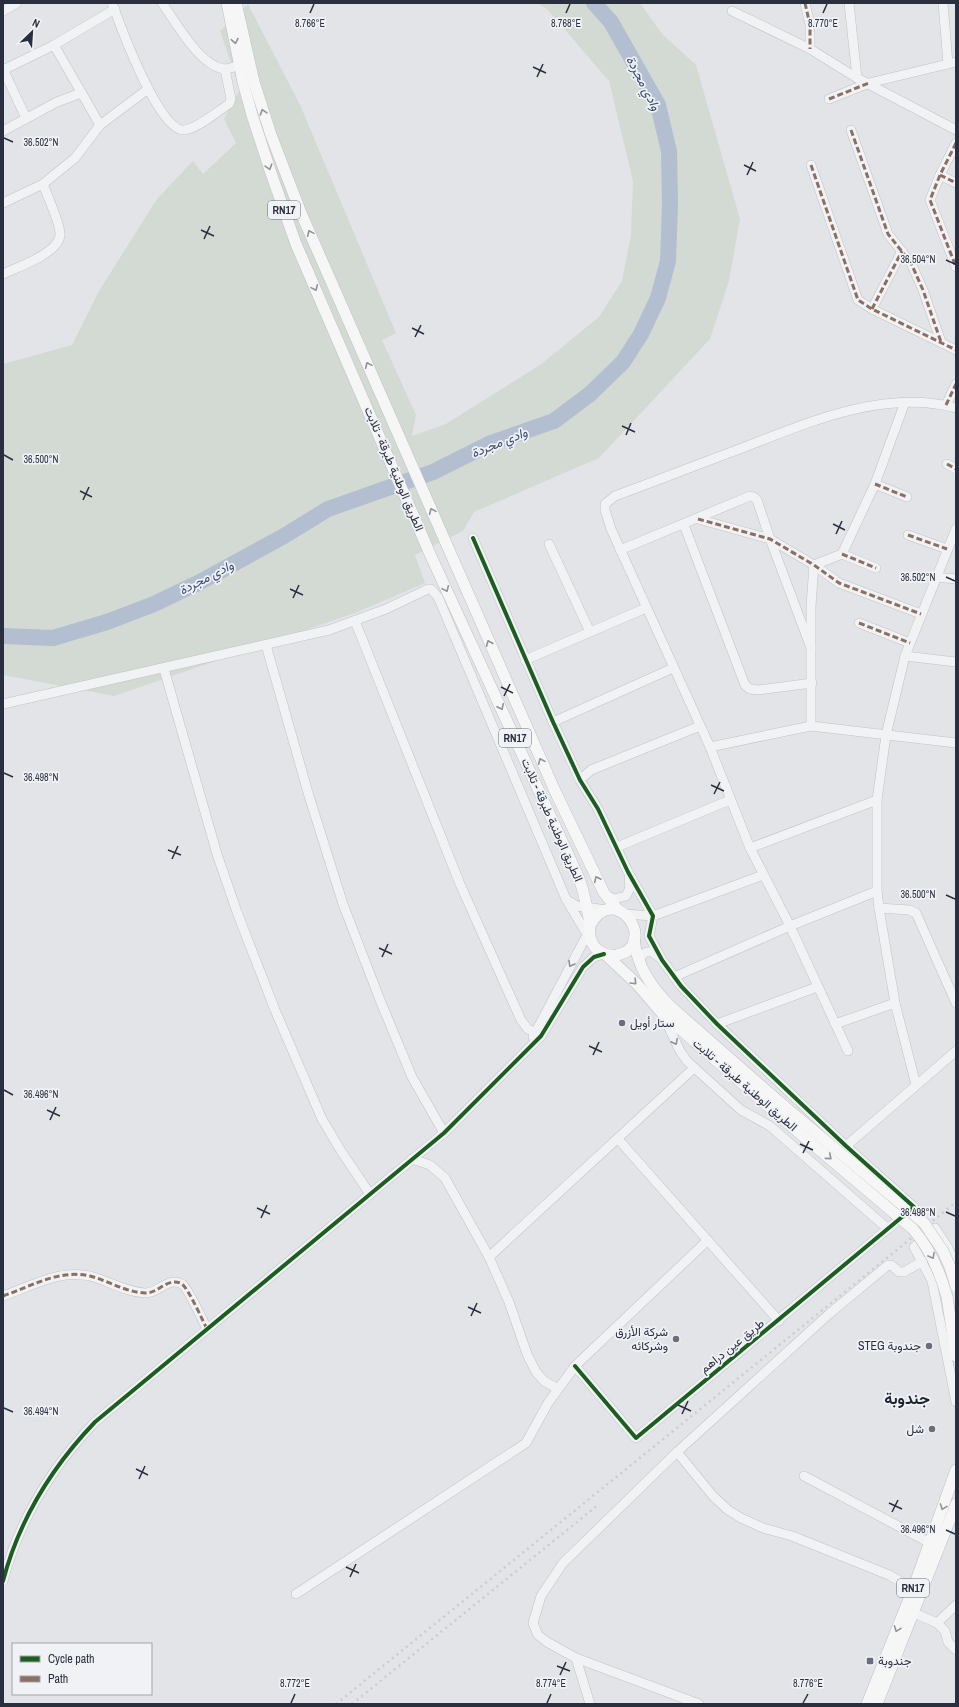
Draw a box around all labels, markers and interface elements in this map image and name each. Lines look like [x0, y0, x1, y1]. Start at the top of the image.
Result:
north arrow [12, 12, 52, 52]
text: N [30, 15, 42, 31]
text: 8.766°E [295, 17, 325, 30]
text: 8.768°E [551, 17, 581, 30]
text: 8.770°E [808, 17, 838, 30]
one-way arrow [230, 38, 239, 44]
water label: وادي مجردة [621, 53, 665, 115]
one-way arrow [259, 108, 268, 115]
text: 36.502°N [24, 136, 59, 149]
one-way arrow [264, 163, 273, 170]
road number: RN17 [268, 201, 300, 219]
one-way arrow [307, 230, 315, 238]
text: 36.504°N [901, 253, 936, 266]
one-way arrow [310, 284, 318, 292]
one-way arrow [365, 361, 373, 369]
street label: الطريق الوطنية طبرقة - تلابت [361, 404, 427, 534]
water label: وادي مجردة [469, 423, 531, 463]
text: 36.500°N [24, 453, 59, 466]
one-way arrow [429, 507, 437, 514]
water label: وادي مجردة [176, 556, 238, 600]
text: 36.502°N [901, 571, 936, 584]
one-way arrow [441, 585, 449, 593]
one-way arrow [485, 639, 493, 646]
one-way arrow [496, 703, 504, 711]
road number: RN17 [499, 729, 531, 747]
street label: الطريق الوطنية طبرقة - تلابت [518, 756, 586, 884]
one-way arrow [538, 758, 546, 766]
text: 36.498°N [24, 771, 59, 784]
one-way arrow [594, 876, 602, 883]
text: 36.500°N [901, 888, 936, 901]
one-way arrow [569, 959, 576, 967]
one-way arrow [630, 977, 637, 985]
place label: ستار أويل [630, 1015, 674, 1031]
marker: ستار أويل [617, 1018, 627, 1028]
street label: الطريق الوطنية طبرقة - تلابت [689, 1035, 801, 1135]
one-way arrow [670, 1038, 678, 1045]
text: 36.496°N [24, 1088, 59, 1101]
one-way arrow [824, 1152, 831, 1159]
text: 36.498°N [901, 1206, 936, 1219]
one-way arrow [927, 1252, 934, 1259]
street label: طريق عين دراهم [697, 1315, 768, 1377]
place label: شركة الأزرق وشركائه [615, 1324, 668, 1354]
marker: شركة الأزرق وشركائه [671, 1334, 681, 1344]
place label: STEG جندوبة [858, 1338, 921, 1354]
marker: STEG جندوبة [924, 1341, 934, 1351]
district label: جندوبة [884, 1387, 930, 1409]
text: 36.494°N [24, 1405, 59, 1418]
place label: شل [906, 1421, 924, 1437]
marker: شل [927, 1424, 937, 1434]
one-way arrow [939, 1503, 947, 1510]
text: 36.496°N [901, 1523, 936, 1536]
road number: RN17 [897, 1579, 929, 1597]
one-way arrow [893, 1625, 901, 1632]
legend [12, 1643, 152, 1695]
text: Cycle path [48, 1651, 95, 1667]
place label: جندوبة [878, 1653, 912, 1669]
marker: جندوبة [865, 1656, 875, 1666]
text: Path [48, 1671, 68, 1687]
text: 8.772°E [280, 1677, 310, 1690]
text: 8.774°E [536, 1677, 566, 1690]
text: 8.776°E [793, 1677, 823, 1690]

